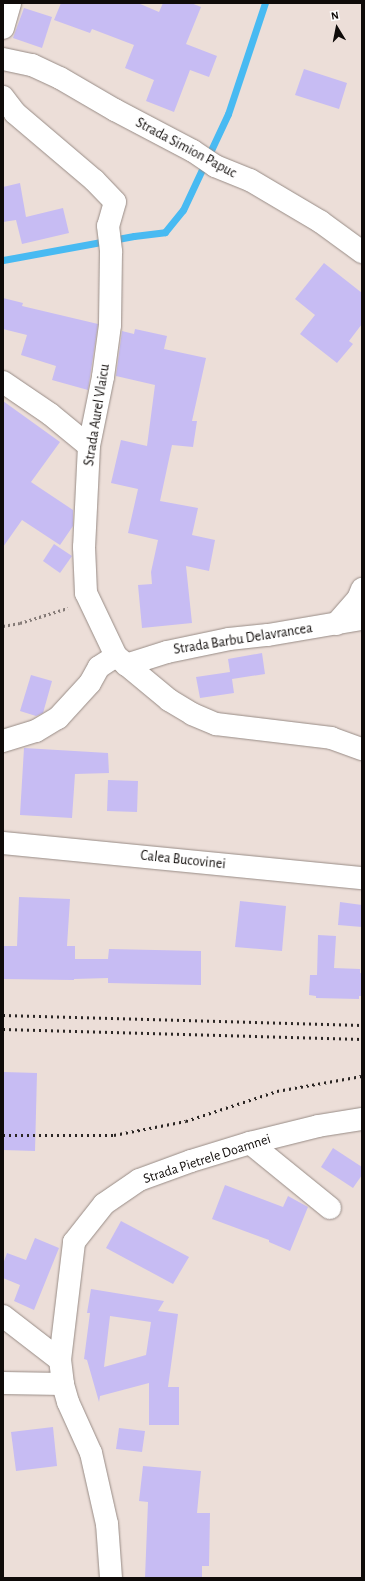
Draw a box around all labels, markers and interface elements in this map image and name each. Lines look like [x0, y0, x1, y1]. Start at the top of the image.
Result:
north arrow [317, 8, 357, 48]
text: N [330, 10, 340, 22]
street label: Strada Simion Papuc [133, 114, 239, 182]
street label: Strada Aurel Vlaicu [81, 363, 113, 467]
street label: Strada Barbu Delavrancea [172, 620, 314, 658]
street label: Calea Bucovinei [140, 847, 226, 873]
street label: Strada Pietrele Doamnei [141, 1130, 273, 1188]

